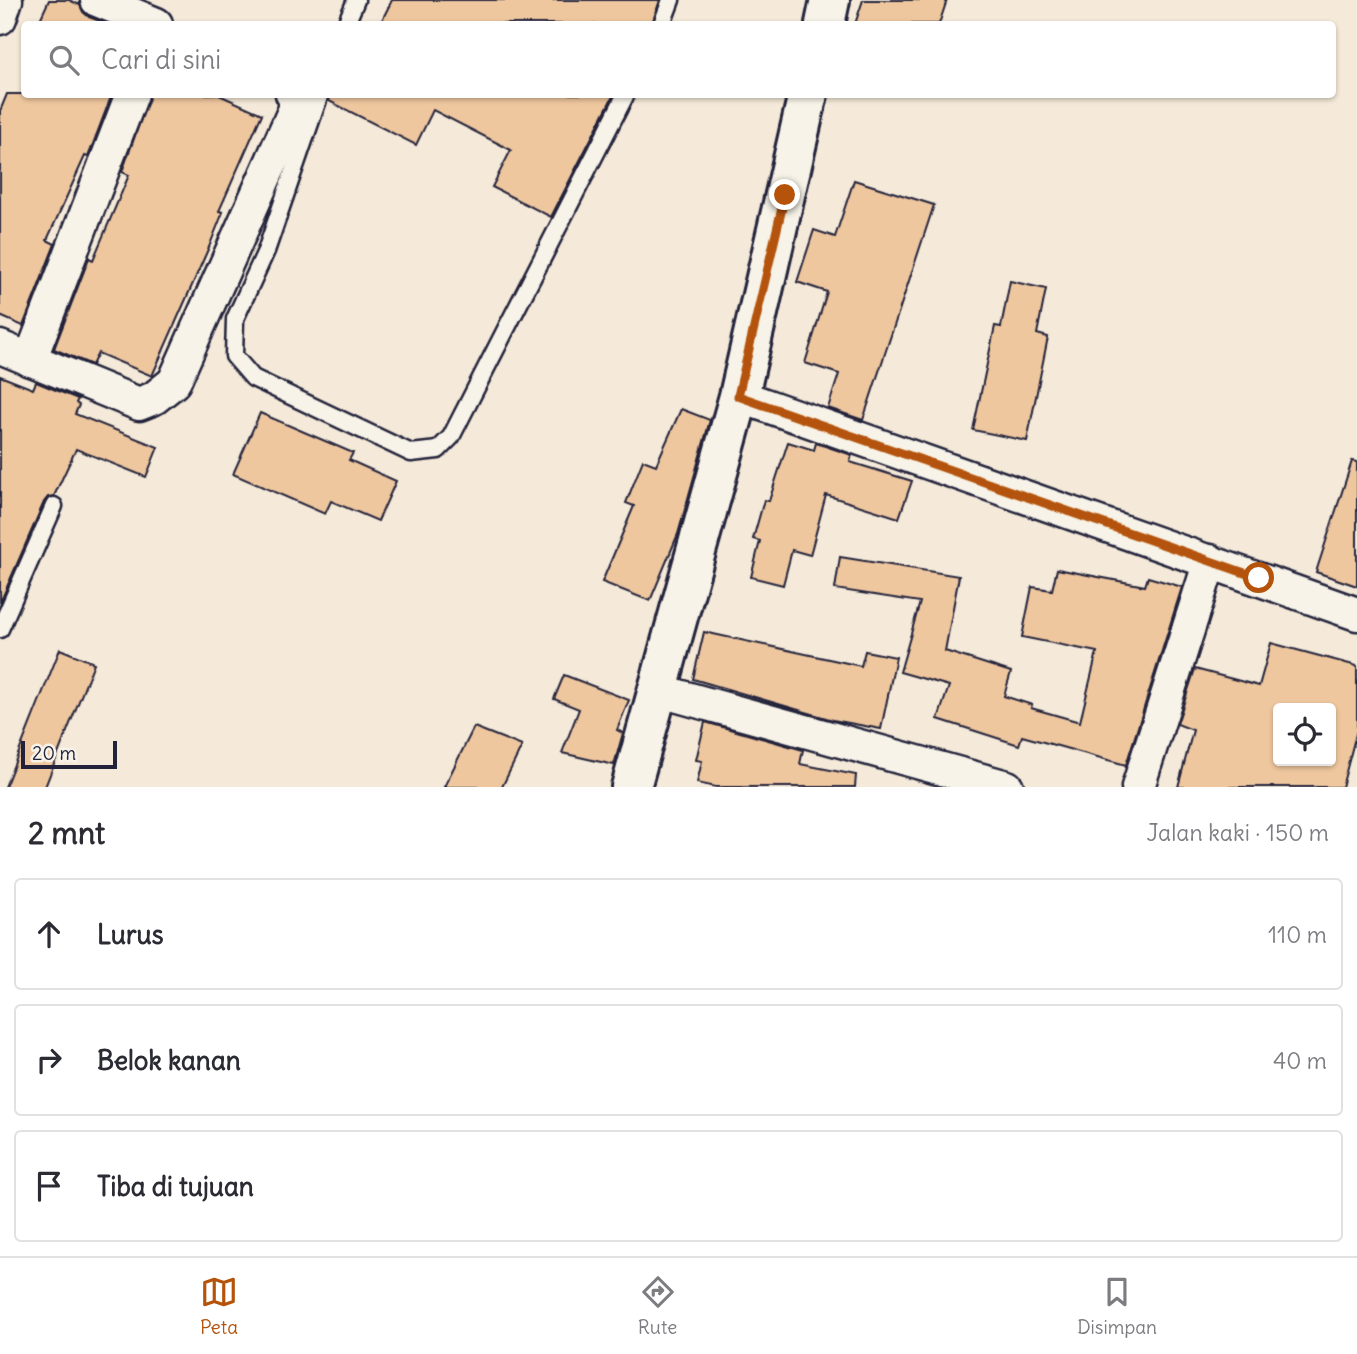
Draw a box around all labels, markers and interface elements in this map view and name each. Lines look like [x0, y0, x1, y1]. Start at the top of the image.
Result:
search box [21, 21, 1336, 98]
icon: search [45, 41, 83, 79]
text: Cari di sini [101, 43, 221, 76]
route end [769, 179, 800, 210]
route start [1243, 562, 1274, 593]
map controls [1273, 703, 1336, 766]
button: locate [1273, 703, 1336, 766]
scale bar [21, 738, 117, 770]
text: 20 m [32, 741, 76, 765]
text: 2 mnt [28, 814, 105, 852]
text: Jalan kaki · 150 m [1146, 818, 1329, 847]
icon: ahead [30, 915, 68, 953]
text: Lurus [97, 918, 164, 951]
text: 110 m [1268, 920, 1327, 949]
icon: right [30, 1041, 68, 1079]
text: Belok kanan [97, 1044, 241, 1077]
text: 40 m [1273, 1046, 1327, 1075]
icon: arrive [30, 1167, 68, 1205]
text: Tiba di tujuan [97, 1170, 254, 1203]
tab: Peta [200, 1273, 238, 1339]
tab: Rute [638, 1273, 677, 1339]
tab: Disimpan [1077, 1273, 1157, 1339]

